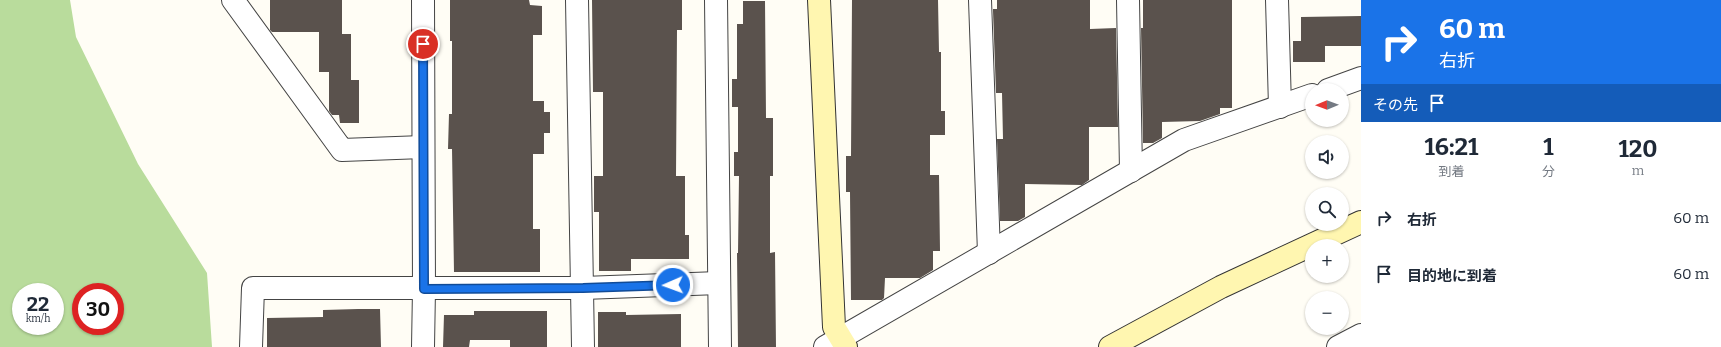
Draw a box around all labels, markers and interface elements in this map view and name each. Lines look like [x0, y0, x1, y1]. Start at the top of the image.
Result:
text: 60 m [1439, 12, 1505, 45]
icon: right [1373, 16, 1425, 68]
pin [406, 27, 440, 61]
icon: arrive [412, 33, 434, 55]
text: 右折 [1439, 50, 1475, 72]
north arrow [1305, 83, 1349, 127]
map controls [1305, 83, 1349, 335]
icon: arrive [1426, 92, 1448, 114]
text: その先 [1373, 96, 1418, 114]
text: 16:21 [1424, 133, 1478, 161]
text: 1 [1543, 133, 1554, 161]
button: sound [1305, 135, 1349, 179]
text: 120 [1618, 135, 1658, 163]
text: m [1632, 163, 1644, 178]
text: 到着 [1438, 164, 1464, 179]
text: 分 [1542, 164, 1555, 179]
button: search [1305, 187, 1349, 231]
icon: right [1373, 207, 1395, 229]
text: 60 m [1673, 209, 1709, 227]
text: 右折 [1407, 211, 1437, 229]
button: + [1305, 239, 1349, 283]
icon: arrive [1373, 263, 1395, 285]
position arrow [652, 264, 694, 306]
text: 60 m [1673, 265, 1709, 283]
text: 目的地に到着 [1407, 267, 1497, 285]
speed limit sign: 30 [72, 283, 124, 335]
button: − [1305, 291, 1349, 335]
text: 22 [27, 292, 49, 316]
text: km/h [26, 313, 50, 325]

